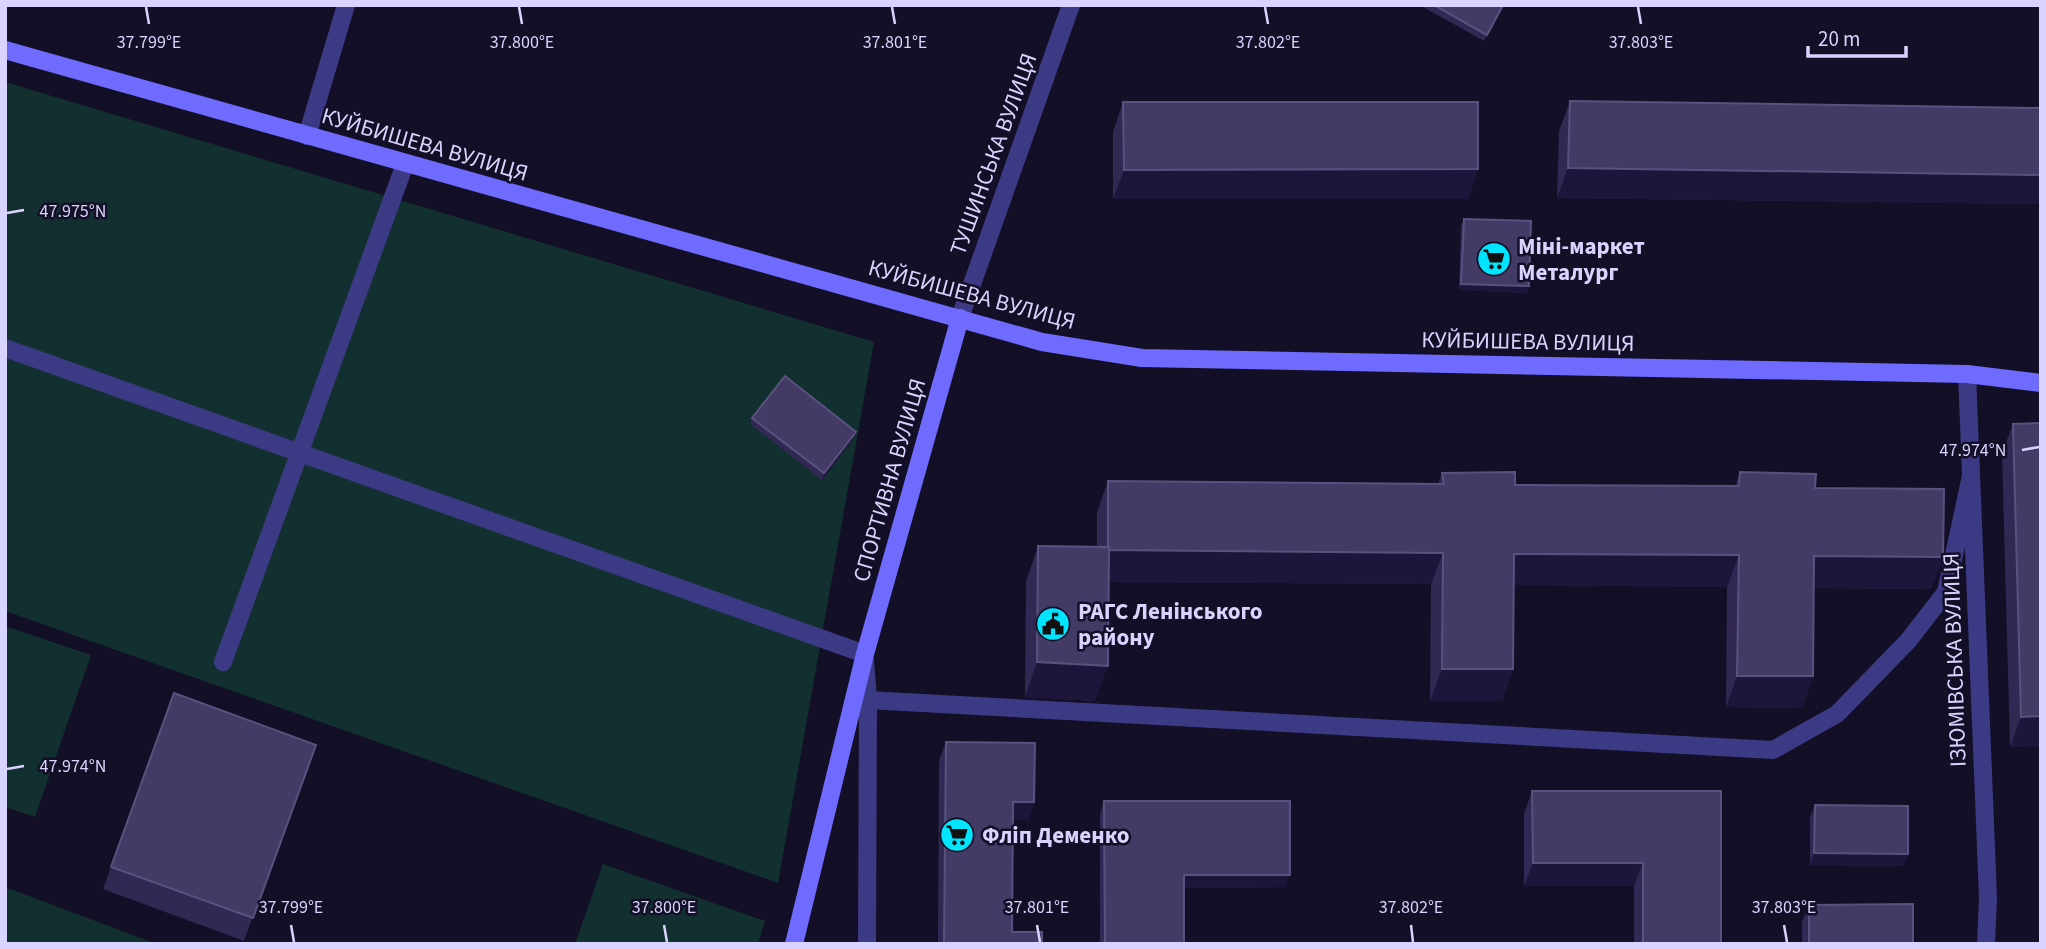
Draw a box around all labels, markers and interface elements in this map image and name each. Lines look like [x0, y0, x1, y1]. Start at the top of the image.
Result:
scale bar [1808, 14, 1906, 58]
text: 20 m [1818, 24, 1860, 54]
text: 37.799°E [117, 30, 181, 55]
text: 37.800°E [490, 30, 554, 55]
text: 37.801°E [863, 30, 927, 55]
text: 37.802°E [1236, 30, 1300, 55]
text: 37.803°E [1609, 30, 1673, 55]
street label: ТУШИНСЬКА ВУЛИЦЯ [942, 48, 1045, 260]
street label: КУЙБИШЕВА ВУЛИЦЯ [318, 99, 532, 190]
text: 47.975°N [40, 199, 106, 224]
place label: Міні-маркет Металург [1518, 230, 1645, 289]
supermarket icon: Міні-маркет Металург [1475, 240, 1513, 278]
street label: КУЙБИШЕВА ВУЛИЦЯ [865, 251, 1079, 338]
street label: КУЙБИШЕВА ВУЛИЦЯ [1421, 323, 1635, 360]
street label: СПОРТИВНА ВУЛИЦЯ [845, 374, 934, 586]
text: 47.974°N [1940, 438, 2006, 463]
street label: ІЗЮМІВСЬКА ВУЛИЦЯ [1934, 552, 1975, 768]
place label: РАГС Ленінського району [1078, 595, 1262, 654]
public building icon: РАГС Ленінського району [1034, 605, 1072, 643]
text: 47.974°N [40, 754, 106, 779]
supermarket icon: Фліп Деменко [938, 816, 976, 854]
place label: Фліп Деменко [982, 819, 1129, 852]
text: 37.799°E [259, 895, 323, 920]
text: 37.800°E [632, 895, 696, 920]
text: 37.801°E [1005, 895, 1069, 920]
text: 37.802°E [1379, 895, 1443, 920]
text: 37.803°E [1752, 895, 1816, 920]

